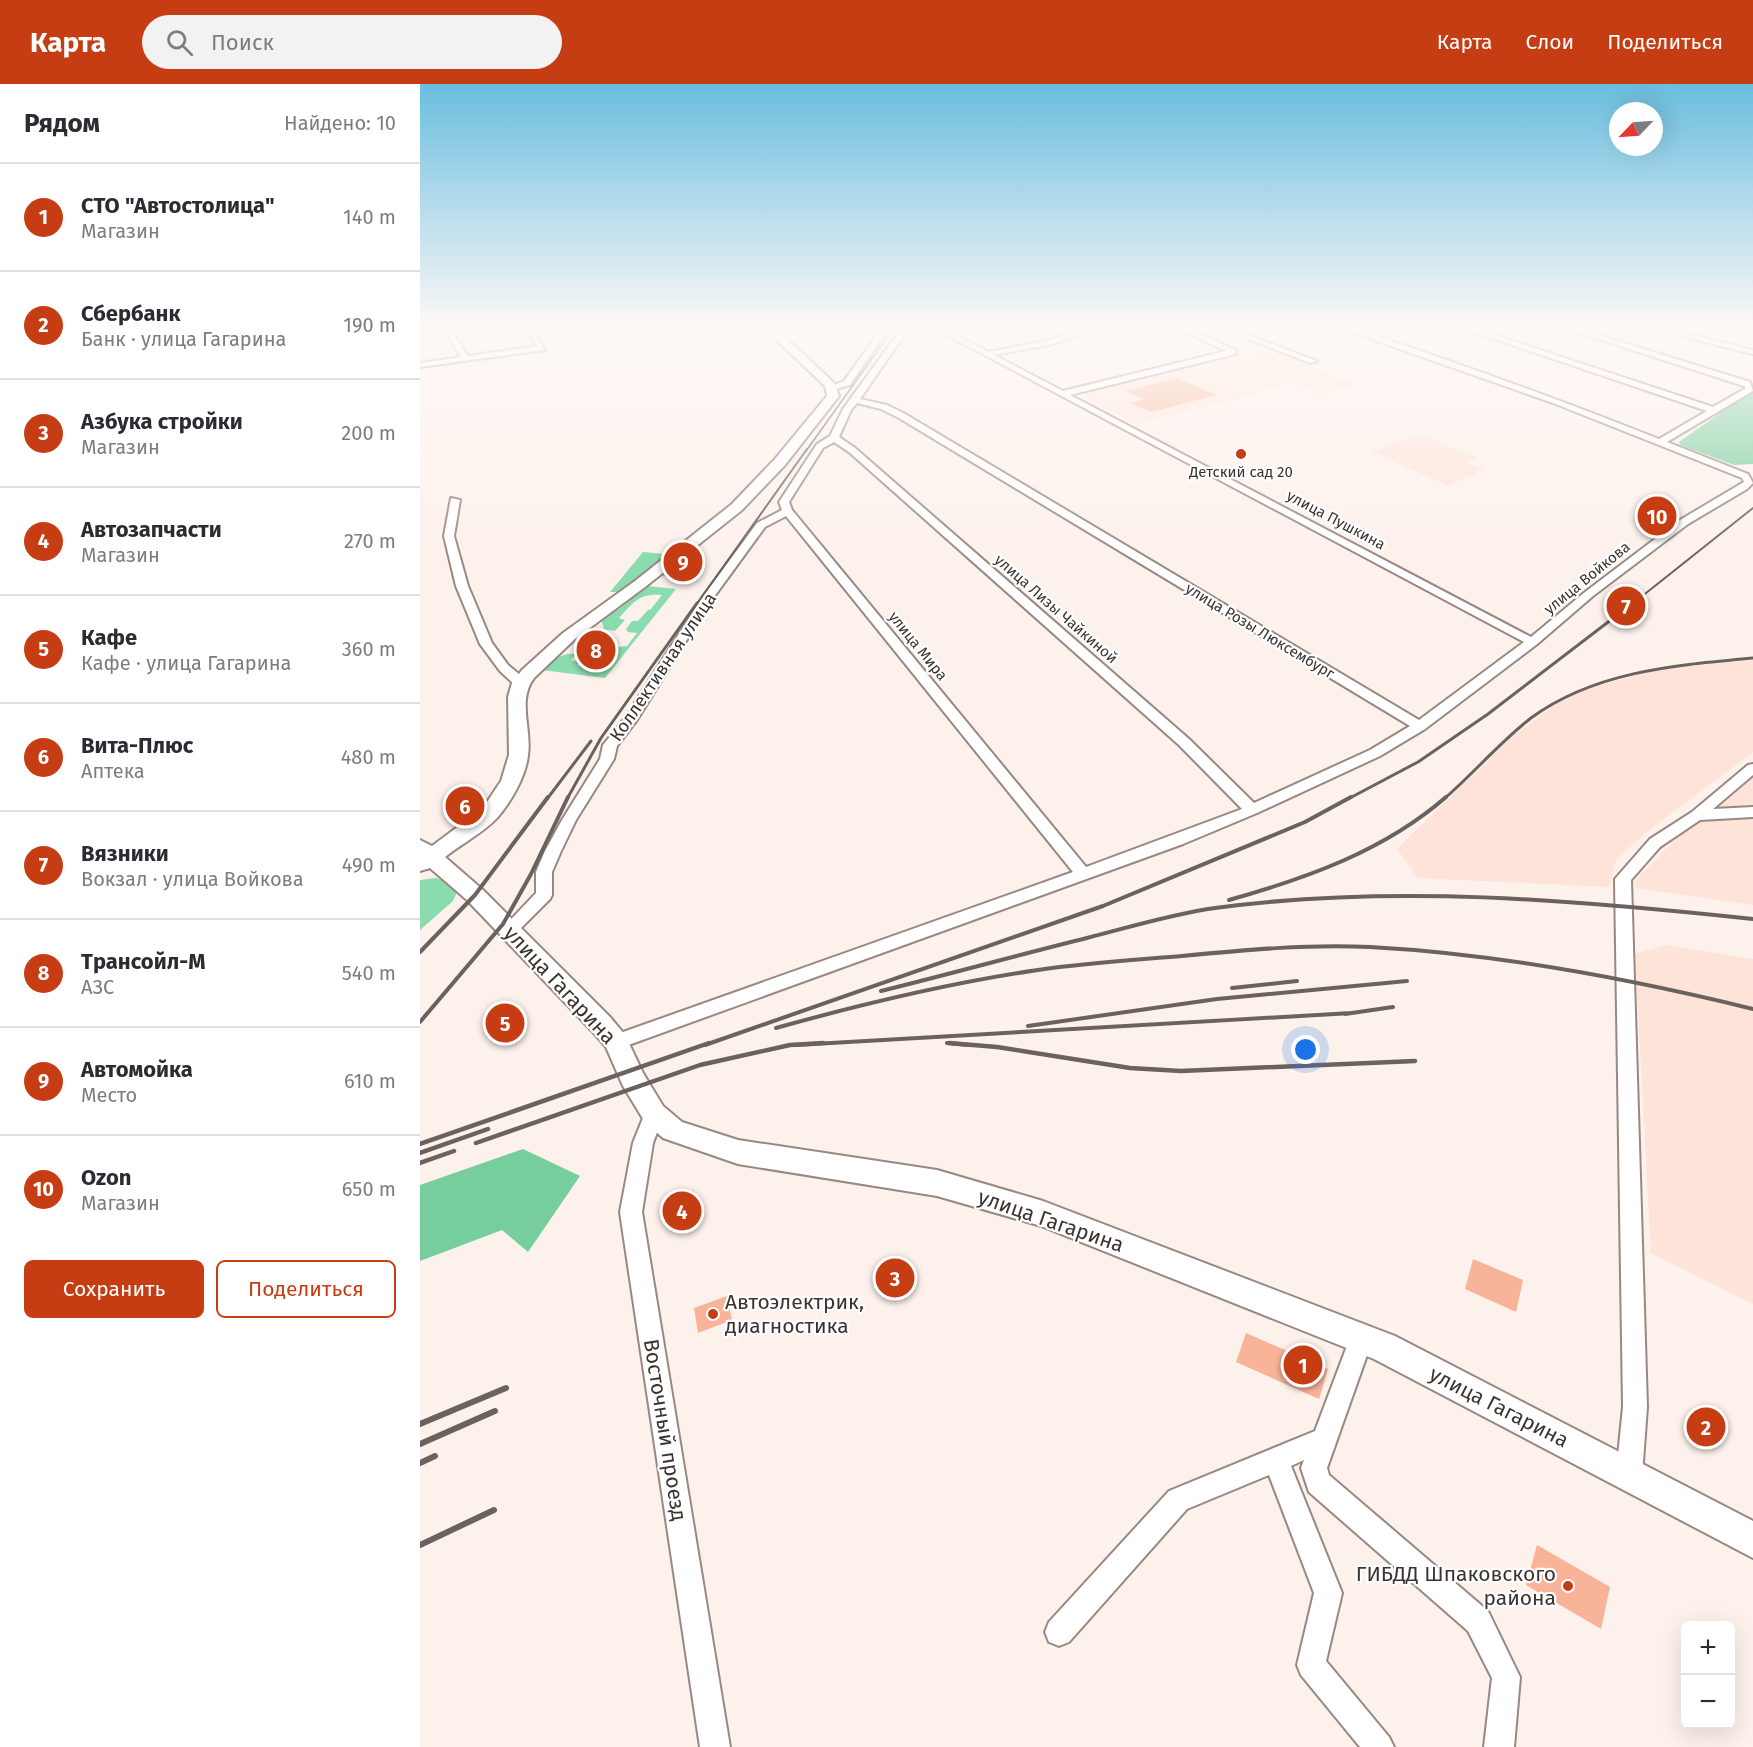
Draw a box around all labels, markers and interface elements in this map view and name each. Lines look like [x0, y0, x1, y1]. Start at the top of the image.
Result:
search box [142, 15, 562, 69]
text: Карта [30, 26, 106, 59]
icon: search [163, 26, 196, 59]
text: Поиск [211, 29, 274, 56]
text: Карта [1437, 29, 1493, 55]
text: Слои [1526, 29, 1574, 55]
text: Поделиться [1607, 29, 1723, 55]
north arrow [1609, 102, 1663, 156]
text: Рядом [24, 108, 100, 139]
text: Найдено: 10 [284, 111, 396, 135]
text: СТО "Автостолица" [81, 192, 275, 219]
text: 1 [39, 205, 48, 229]
text: 140 m [343, 205, 396, 229]
text: Магазин [81, 219, 160, 243]
text: Сбербанк [81, 300, 181, 327]
text: 2 [38, 313, 49, 337]
text: 190 m [343, 313, 396, 337]
text: Банк · улица Гагарина [81, 327, 286, 351]
text: Азбука стройки [81, 408, 243, 435]
text: 3 [38, 421, 49, 445]
text: 200 m [341, 421, 396, 445]
text: Магазин [81, 435, 160, 459]
marker: Детский сад 20 [1234, 447, 1248, 461]
place label: Детский сад 20 [1188, 463, 1293, 481]
street label: улица Пушкина [1284, 486, 1388, 554]
pin: 10 [1638, 494, 1676, 538]
text: Автозапчасти [81, 516, 222, 543]
text: 4 [38, 529, 49, 553]
text: 270 m [344, 529, 396, 553]
street label: улица Войкова [1540, 538, 1634, 618]
pin: 9 [664, 540, 702, 584]
text: Магазин [81, 543, 160, 567]
street label: улица Лизы Чайкиной [991, 551, 1121, 667]
street label: улица Розы Люксембург [1182, 579, 1338, 683]
pin: 7 [1606, 584, 1646, 628]
street label: Коллективная улица [605, 588, 721, 746]
street label: улица Мира [885, 608, 951, 684]
text: Кафе [81, 624, 137, 651]
pin: 8 [576, 628, 615, 672]
text: 5 [38, 637, 49, 661]
text: 360 m [342, 637, 396, 661]
text: Кафе · улица Гагарина [81, 651, 291, 675]
text: Вита-Плюс [81, 732, 193, 759]
text: 6 [38, 745, 49, 769]
text: 480 m [341, 745, 396, 769]
text: Аптека [81, 759, 145, 783]
pin: 6 [446, 784, 484, 828]
text: Вязники [81, 840, 169, 867]
text: 7 [39, 853, 48, 877]
text: 490 m [342, 853, 396, 877]
text: Вокзал · улица Войкова [81, 867, 304, 891]
street label: улица Гагарина [498, 920, 622, 1050]
text: Трансойл-М [81, 948, 205, 975]
text: 8 [38, 961, 49, 985]
text: 540 m [342, 961, 396, 985]
text: АЗС [81, 975, 114, 999]
pin: 5 [486, 1000, 524, 1046]
your location [1291, 1035, 1320, 1064]
text: Автомойка [81, 1056, 193, 1083]
text: 9 [38, 1069, 49, 1093]
text: 610 m [344, 1069, 396, 1093]
text: Место [81, 1083, 137, 1107]
text: Ozon [81, 1164, 131, 1191]
text: 10 [33, 1177, 54, 1201]
text: 650 m [342, 1177, 396, 1201]
street label: улица Гагарина [975, 1184, 1127, 1258]
pin: 4 [662, 1188, 702, 1234]
text: Магазин [81, 1191, 160, 1215]
pin: 3 [876, 1256, 914, 1300]
button: Сохранить [24, 1260, 204, 1318]
button: Поделиться [216, 1260, 396, 1318]
place label: Автоэлектрик, диагностика [725, 1289, 864, 1339]
marker: Автоэлектрик, диагностика [706, 1307, 720, 1321]
street label: Восточный проезд [638, 1337, 692, 1523]
pin: 1 [1284, 1342, 1322, 1388]
street label: улица Гагарина [1425, 1361, 1573, 1453]
pin: 2 [1686, 1404, 1726, 1450]
place label: ГИБДД Шпаковского района [1356, 1561, 1556, 1611]
marker: ГИБДД Шпаковского района [1561, 1579, 1575, 1593]
map controls [1681, 1621, 1735, 1729]
button: + [1681, 1621, 1735, 1675]
button: − [1681, 1675, 1735, 1729]

